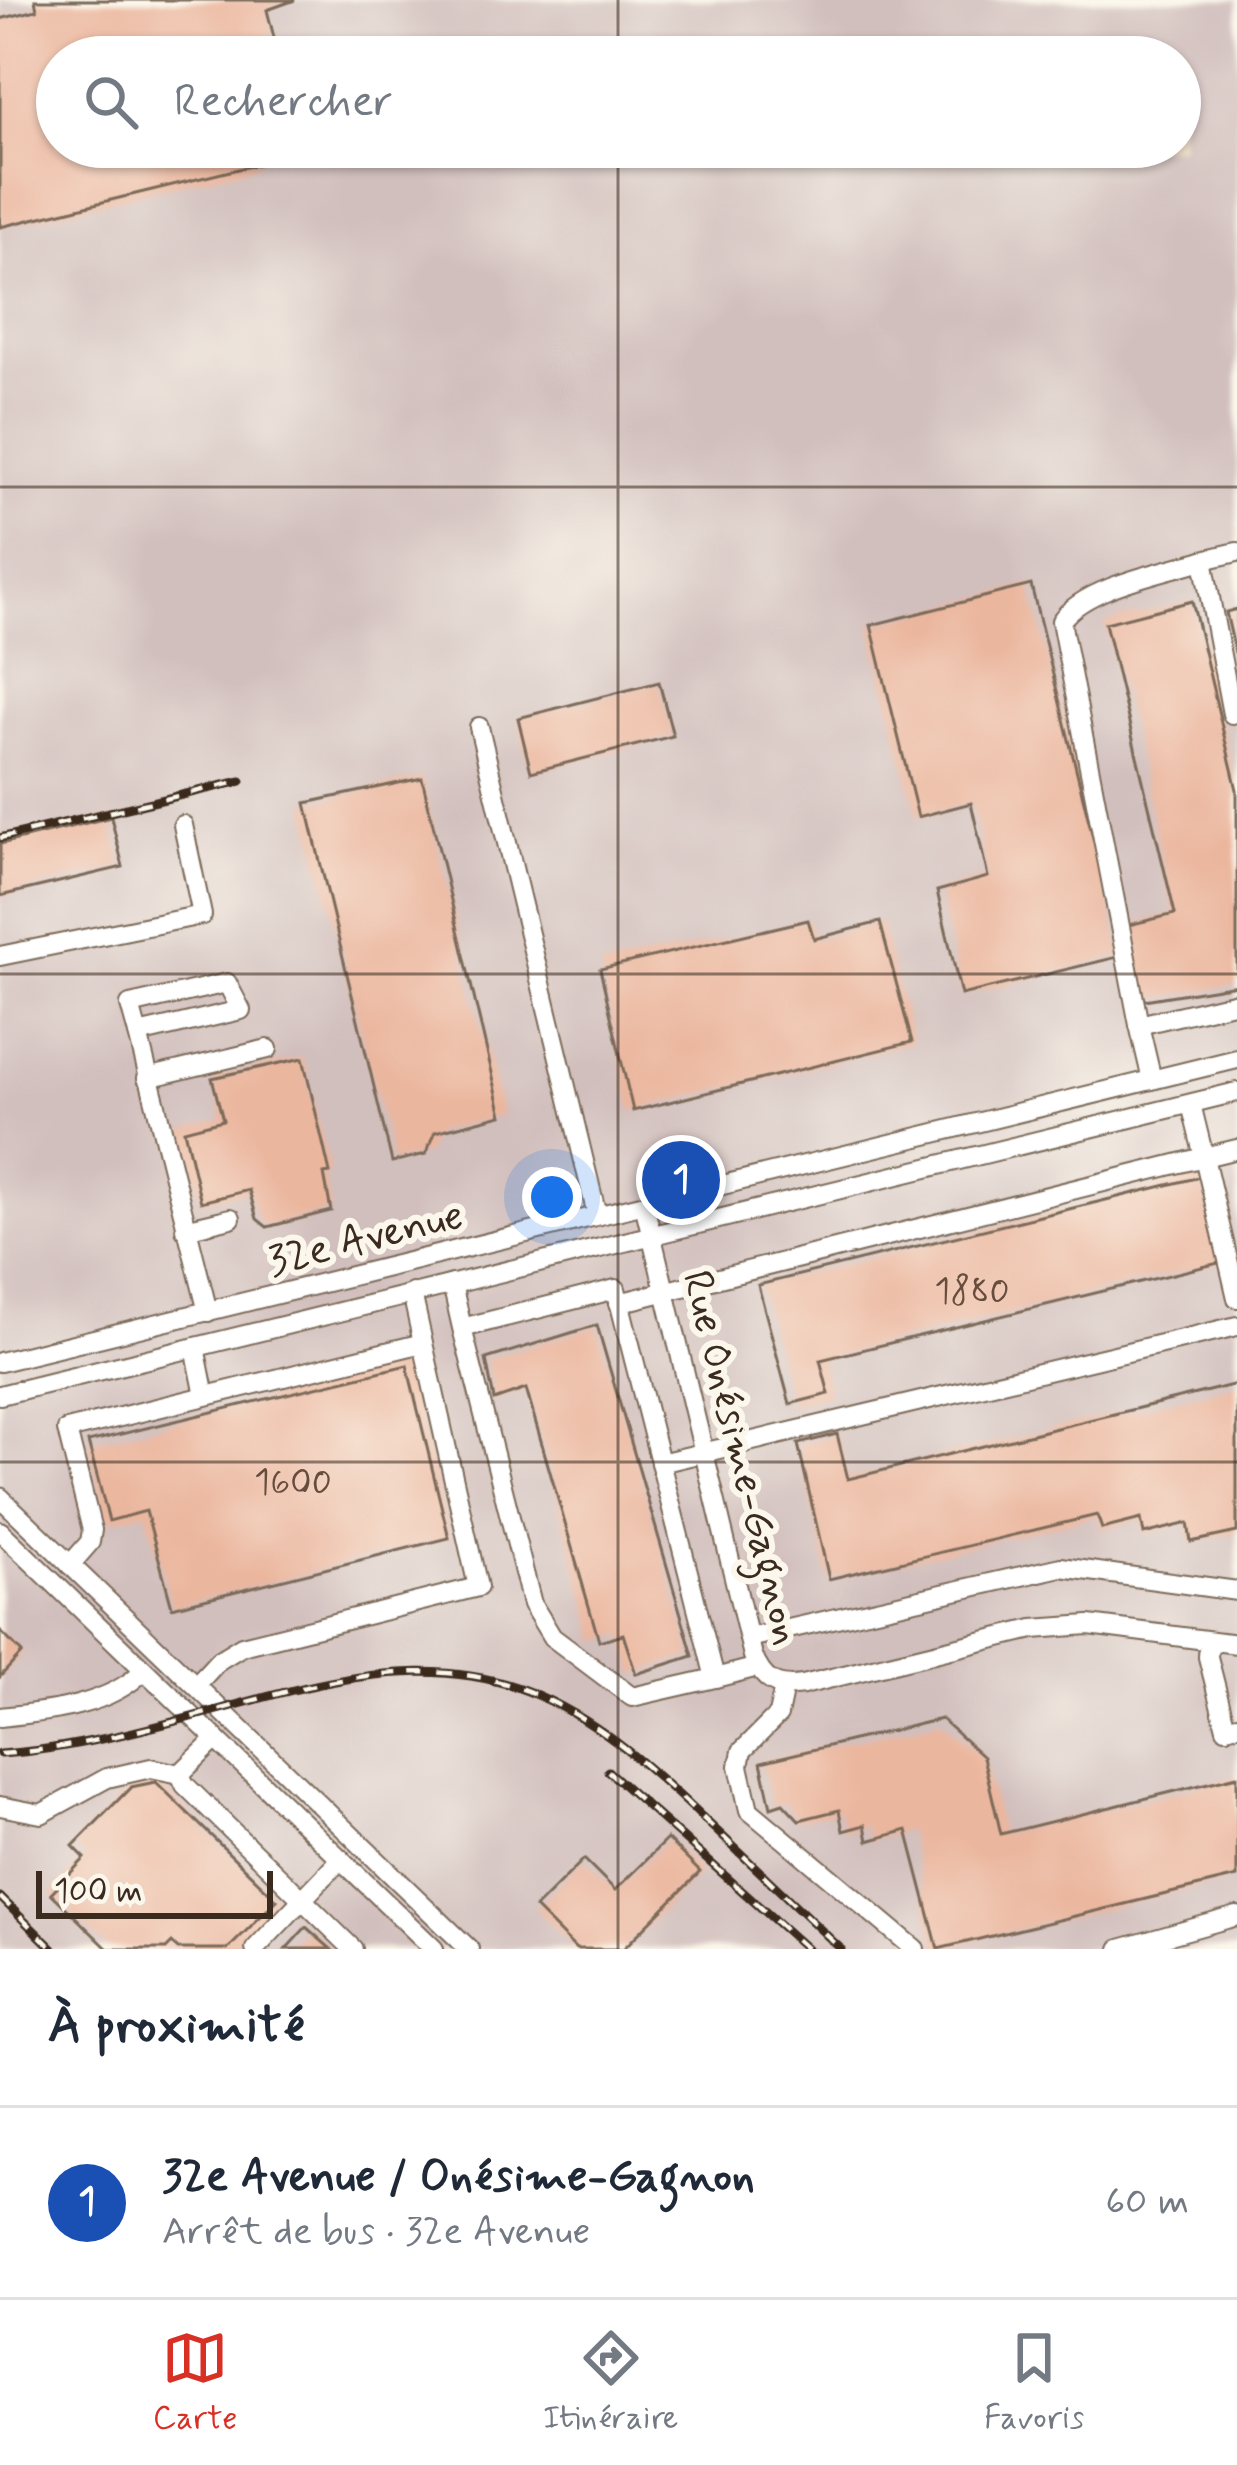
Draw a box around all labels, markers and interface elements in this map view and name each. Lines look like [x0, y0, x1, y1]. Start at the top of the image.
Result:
search box [36, 36, 1201, 168]
icon: search [78, 69, 144, 135]
text: Rechercher [174, 73, 393, 132]
pin: 1 [642, 1135, 720, 1225]
your location [522, 1167, 582, 1227]
street label: 32e Avenue [262, 1189, 469, 1290]
street label: Rue Onésime-Gagnon [664, 1265, 814, 1652]
house number: 1880 [934, 1269, 1010, 1316]
house number: 1600 [254, 1460, 332, 1507]
scale bar [36, 1865, 273, 1918]
text: 100 m [54, 1870, 143, 1914]
text: À proximité [48, 1994, 304, 2060]
text: 32e Avenue / Onésime-Gagnon [162, 2148, 755, 2207]
text: 1 [78, 2177, 96, 2228]
text: 60 m [1105, 2177, 1189, 2228]
text: Arrêt de bus · 32e Avenue [162, 2207, 590, 2258]
tab: Carte [153, 2325, 237, 2441]
tab: Itinéraire [543, 2325, 678, 2441]
tab: Favoris [984, 2325, 1084, 2441]

